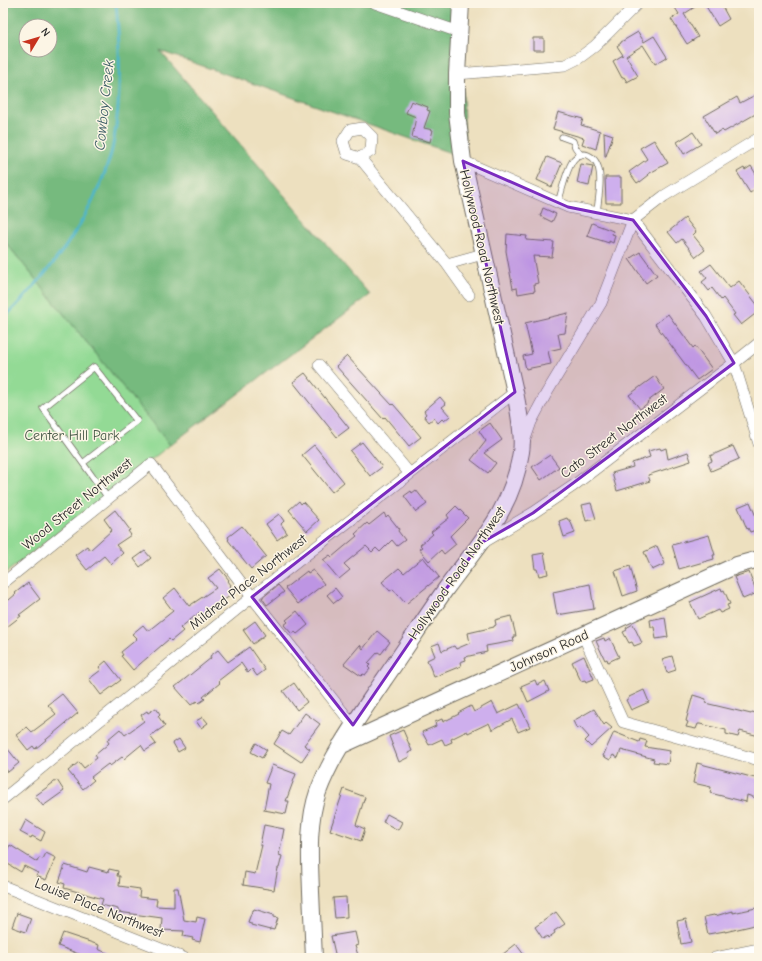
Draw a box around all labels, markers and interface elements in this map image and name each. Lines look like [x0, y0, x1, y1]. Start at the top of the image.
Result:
north arrow [18, 18, 58, 58]
text: N [38, 25, 53, 39]
water label: Cowboy Creek [90, 58, 118, 151]
street label: Hollywood Road Northwest [456, 168, 508, 327]
street label: Cato Street Northwest [557, 390, 672, 482]
park label: Center Hill Park [24, 427, 120, 444]
street label: Wood Street Northwest [18, 454, 136, 554]
street label: Hollywood Road Northwest [405, 502, 510, 643]
street label: Mildred Place Northwest [186, 530, 311, 633]
street label: Johnson Road [507, 626, 591, 676]
street label: Louise Place Northwest [32, 874, 167, 942]

